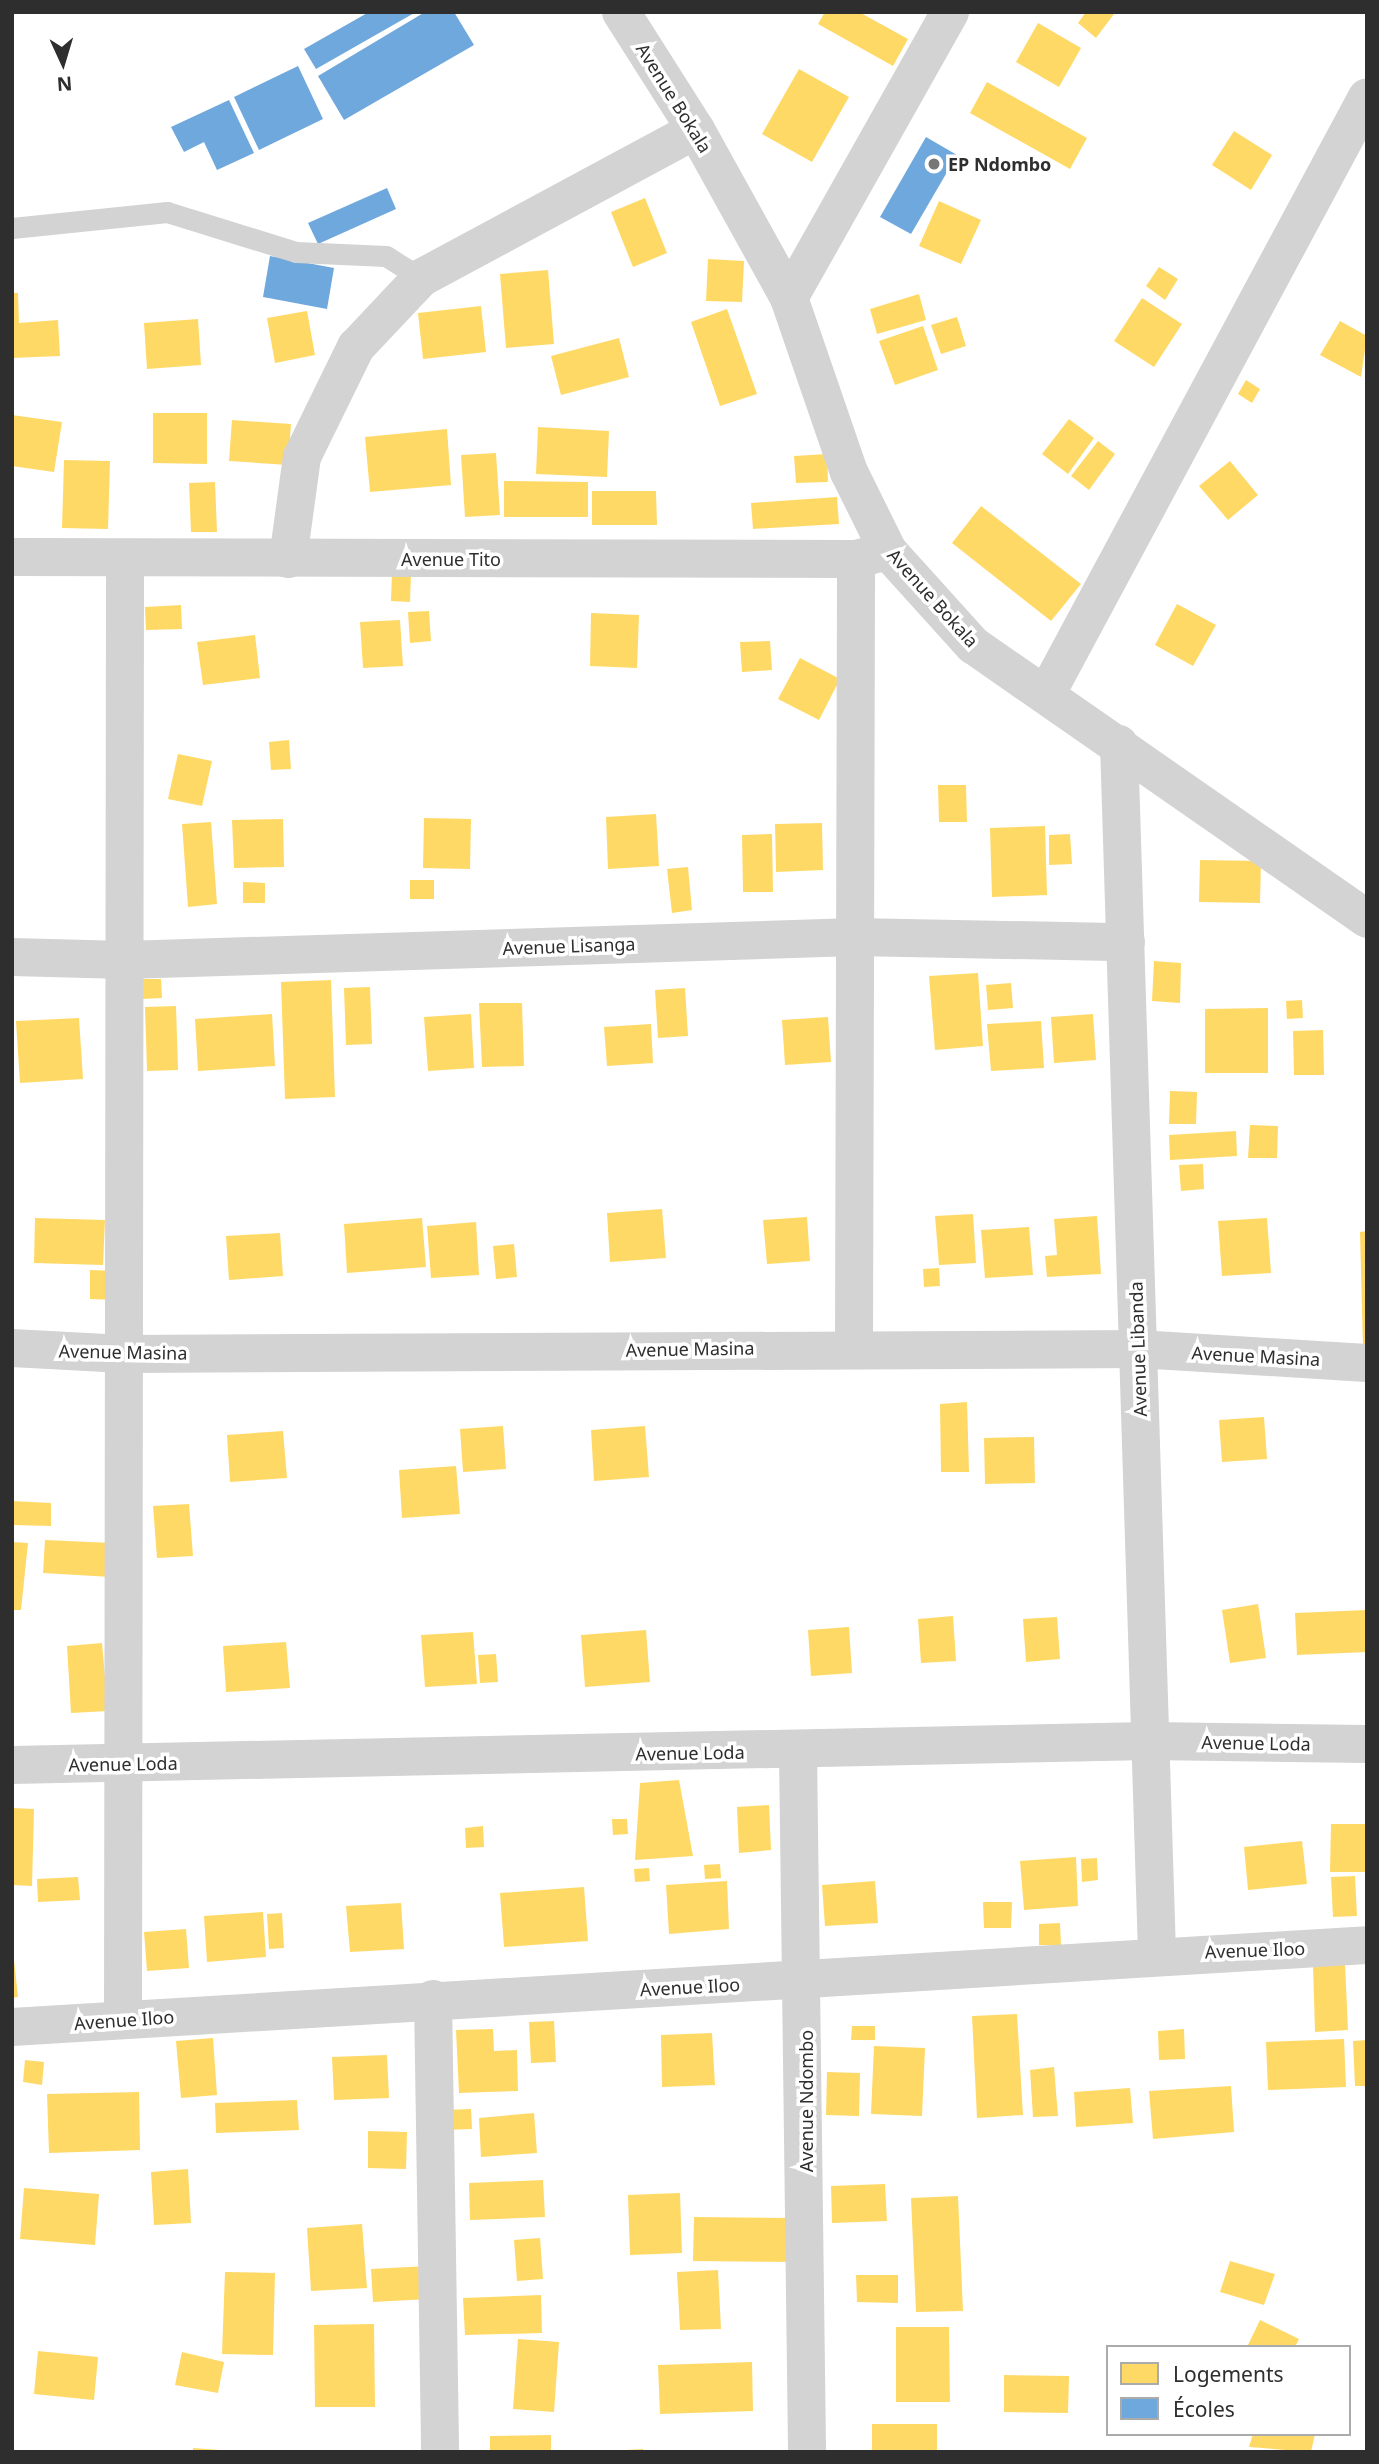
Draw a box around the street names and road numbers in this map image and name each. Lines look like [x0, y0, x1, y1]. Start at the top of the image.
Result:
street label: Avenue Bokala [632, 39, 716, 157]
street label: Avenue Bokala [883, 544, 983, 652]
street label: Avenue Tito [401, 548, 501, 570]
street label: Avenue Lisanga [502, 933, 636, 959]
street label: Avenue Libanda [1125, 1281, 1151, 1417]
street label: Avenue Masina [625, 1337, 755, 1361]
street label: Avenue Masina [58, 1340, 188, 1364]
street label: Avenue Masina [1191, 1342, 1321, 1370]
street label: Avenue Loda [1201, 1731, 1311, 1755]
street label: Avenue Loda [635, 1741, 745, 1765]
street label: Avenue Loda [68, 1752, 178, 1776]
street label: Avenue Iloo [1204, 1937, 1306, 1963]
street label: Avenue Iloo [639, 1974, 741, 2000]
street label: Avenue Iloo [73, 2006, 175, 2034]
street label: Avenue Ndombo [795, 2030, 817, 2172]

